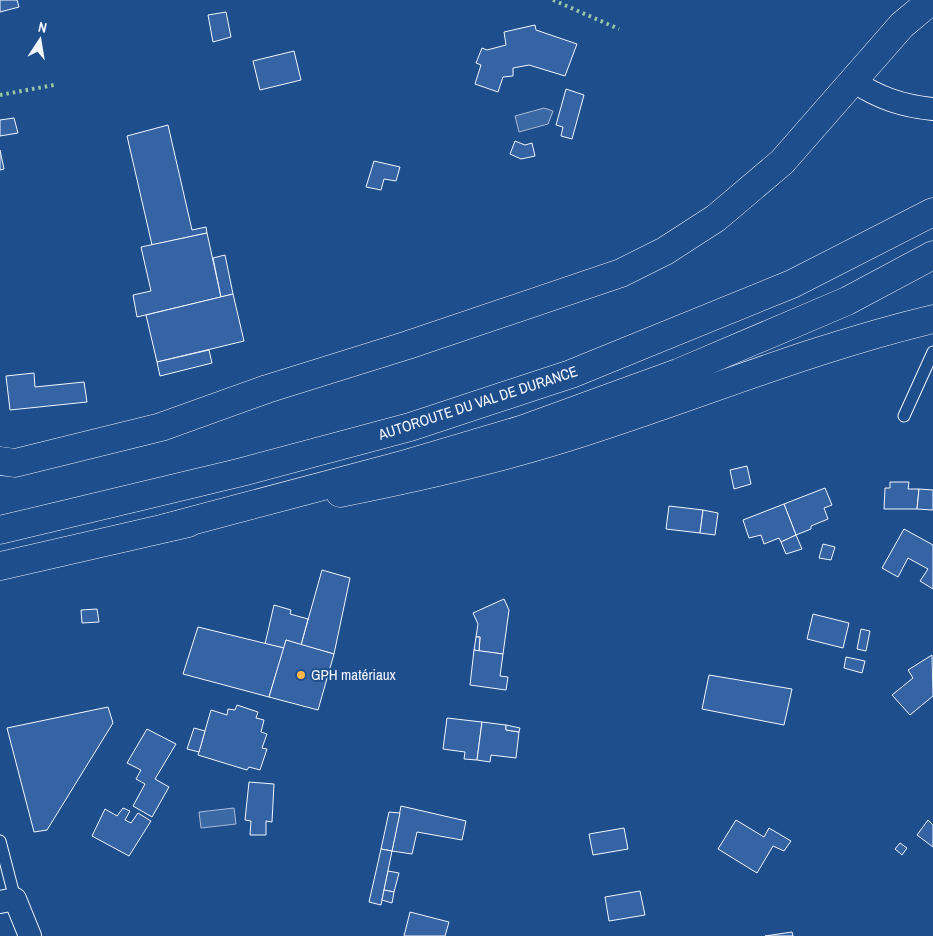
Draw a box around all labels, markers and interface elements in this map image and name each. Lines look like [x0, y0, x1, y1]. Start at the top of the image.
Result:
north arrow [15, 15, 65, 65]
text: N [37, 18, 49, 37]
street label: AUTOROUTE DU VAL DE DURANCE [375, 360, 580, 445]
place label: GPH matériaux [311, 664, 397, 685]
marker: GPH matériaux [295, 669, 307, 681]

